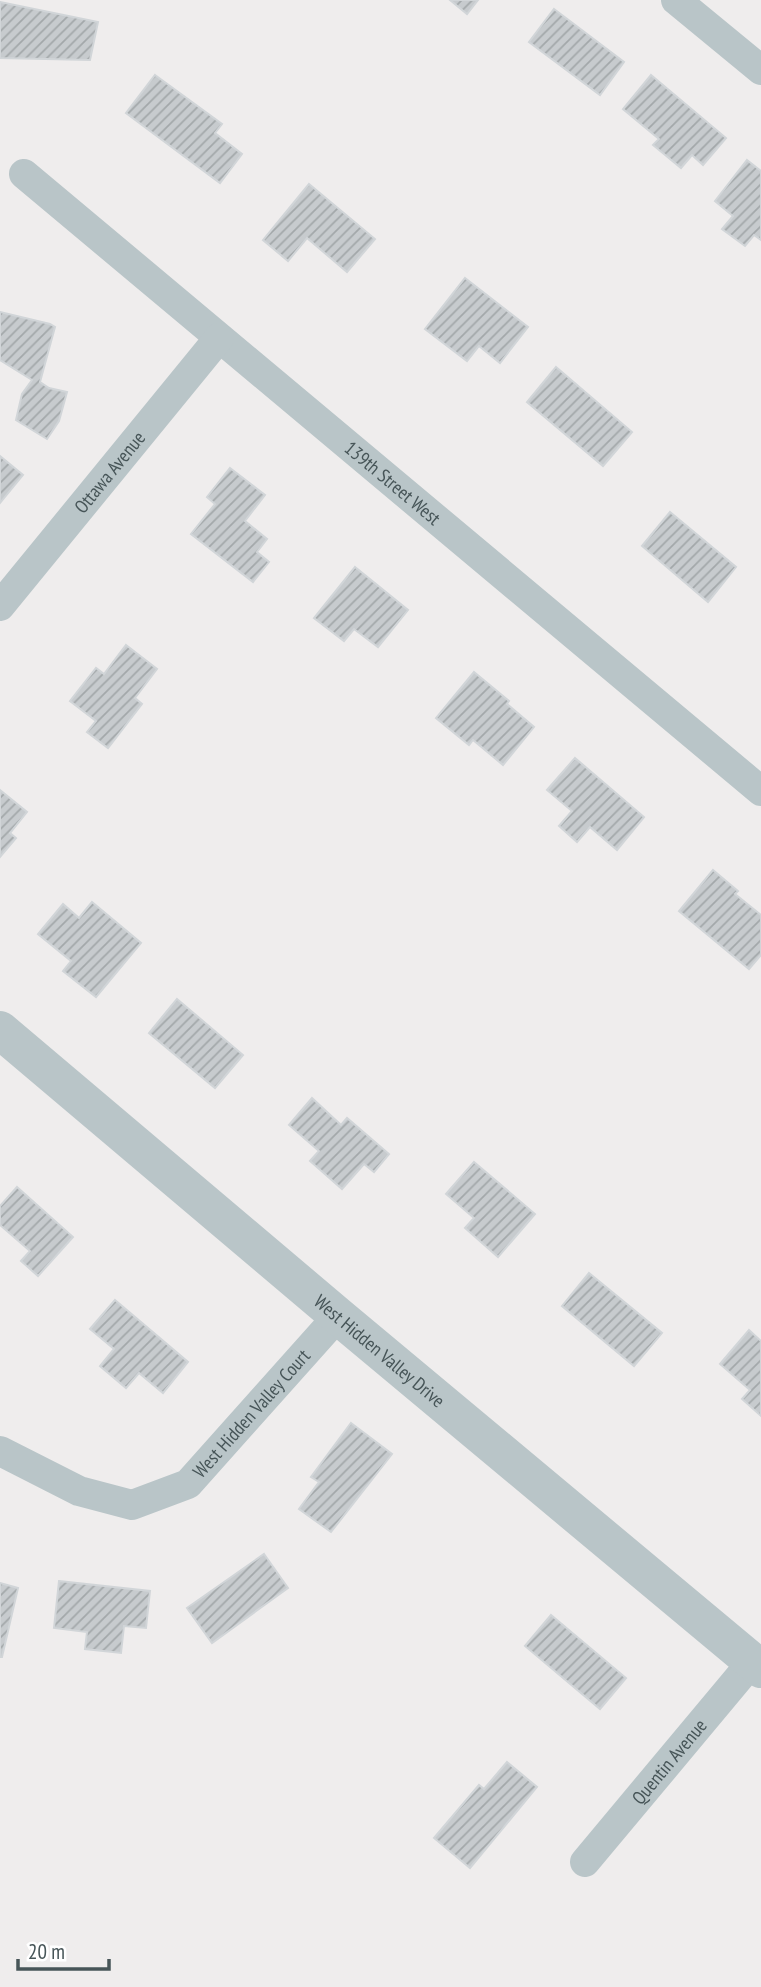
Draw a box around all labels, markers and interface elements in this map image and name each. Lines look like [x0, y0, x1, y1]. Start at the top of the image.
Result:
street label: Ottawa Avenue [69, 426, 150, 518]
street label: 139th Street West [340, 436, 446, 530]
street label: West Hidden Valley Drive [309, 1289, 450, 1412]
street label: West Hidden Valley Court [187, 1343, 315, 1483]
street label: Quentin Avenue [626, 1714, 712, 1809]
scale bar [18, 1927, 108, 1971]
text: 20 m [28, 1938, 65, 1965]

